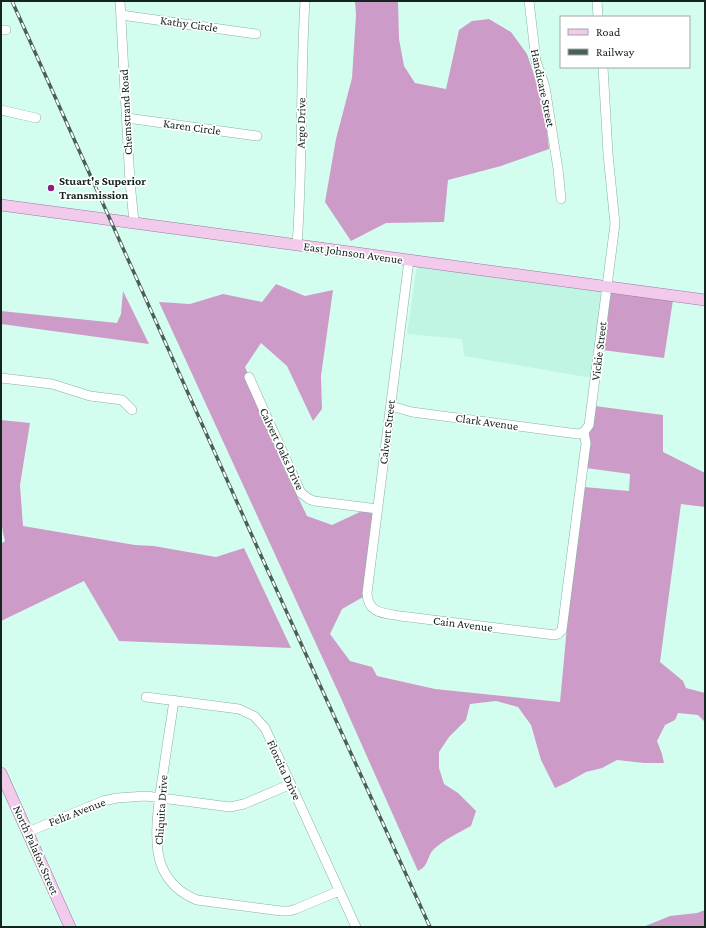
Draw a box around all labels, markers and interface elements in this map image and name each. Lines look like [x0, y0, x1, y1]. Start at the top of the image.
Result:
street label: Kathy Circle [159, 13, 219, 35]
legend [560, 16, 690, 68]
text: Road [596, 25, 621, 39]
text: Railway [596, 45, 635, 59]
street label: Handicare Street [528, 48, 558, 129]
street label: Chemstrand Road [117, 68, 135, 155]
street label: Argo Drive [294, 97, 308, 149]
street label: Karen Circle [162, 116, 222, 138]
place label: Stuart's Superior Transmission [59, 174, 146, 202]
marker: Stuart's Superior Transmission [46, 183, 56, 193]
street label: East Johnson Avenue [302, 239, 404, 267]
street label: Vickie Street [588, 320, 610, 381]
street label: Calvert Street [376, 398, 398, 465]
street label: Calvert Oaks Drive [257, 406, 307, 492]
street label: Clark Avenue [455, 411, 519, 433]
street label: Cain Avenue [432, 613, 494, 635]
street label: Florcita Drive [264, 738, 304, 802]
street label: Chiquita Drive [152, 775, 170, 845]
street label: Feliz Avenue [47, 795, 107, 829]
street label: North Palafox Street [10, 803, 62, 898]

